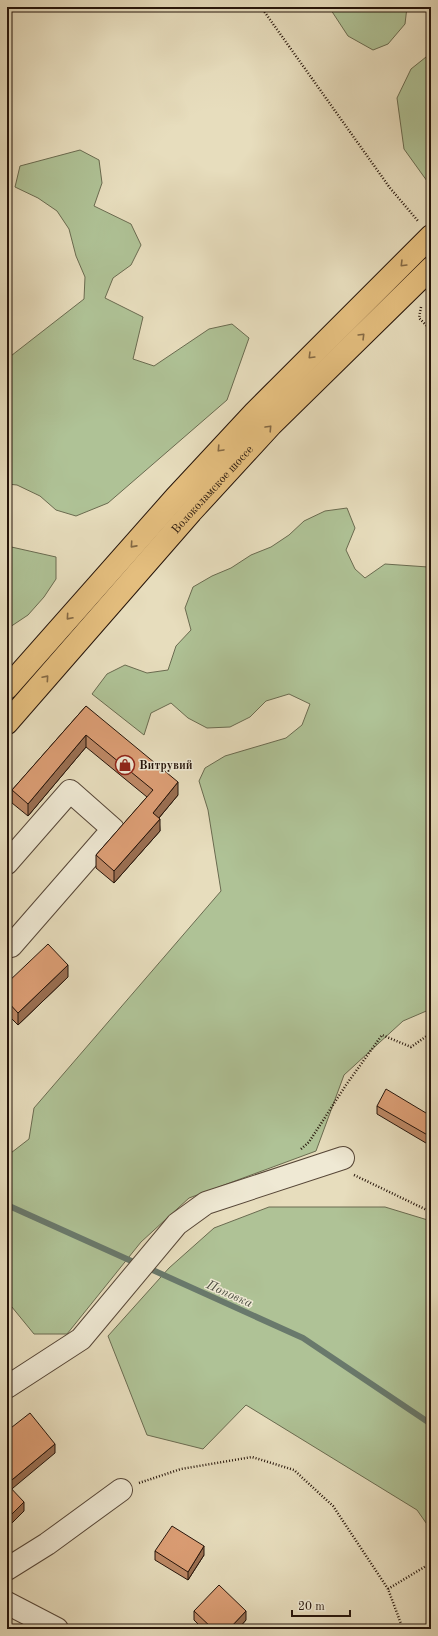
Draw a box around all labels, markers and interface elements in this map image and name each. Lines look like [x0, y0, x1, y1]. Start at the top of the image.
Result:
one-way arrow [400, 259, 408, 267]
one-way arrow [357, 333, 365, 341]
one-way arrow [308, 351, 316, 359]
one-way arrow [264, 425, 272, 433]
street label: Волоколамское шоссе [170, 443, 256, 536]
one-way arrow [218, 444, 225, 452]
one-way arrow [130, 540, 138, 548]
one-way arrow [67, 612, 74, 620]
one-way arrow [42, 675, 49, 682]
shop icon: Витрувий [114, 754, 136, 776]
place label: Витрувий [139, 760, 193, 772]
water label: Поповка [203, 1278, 255, 1310]
scale bar [292, 1592, 350, 1618]
text: 20 m [298, 1601, 325, 1613]

